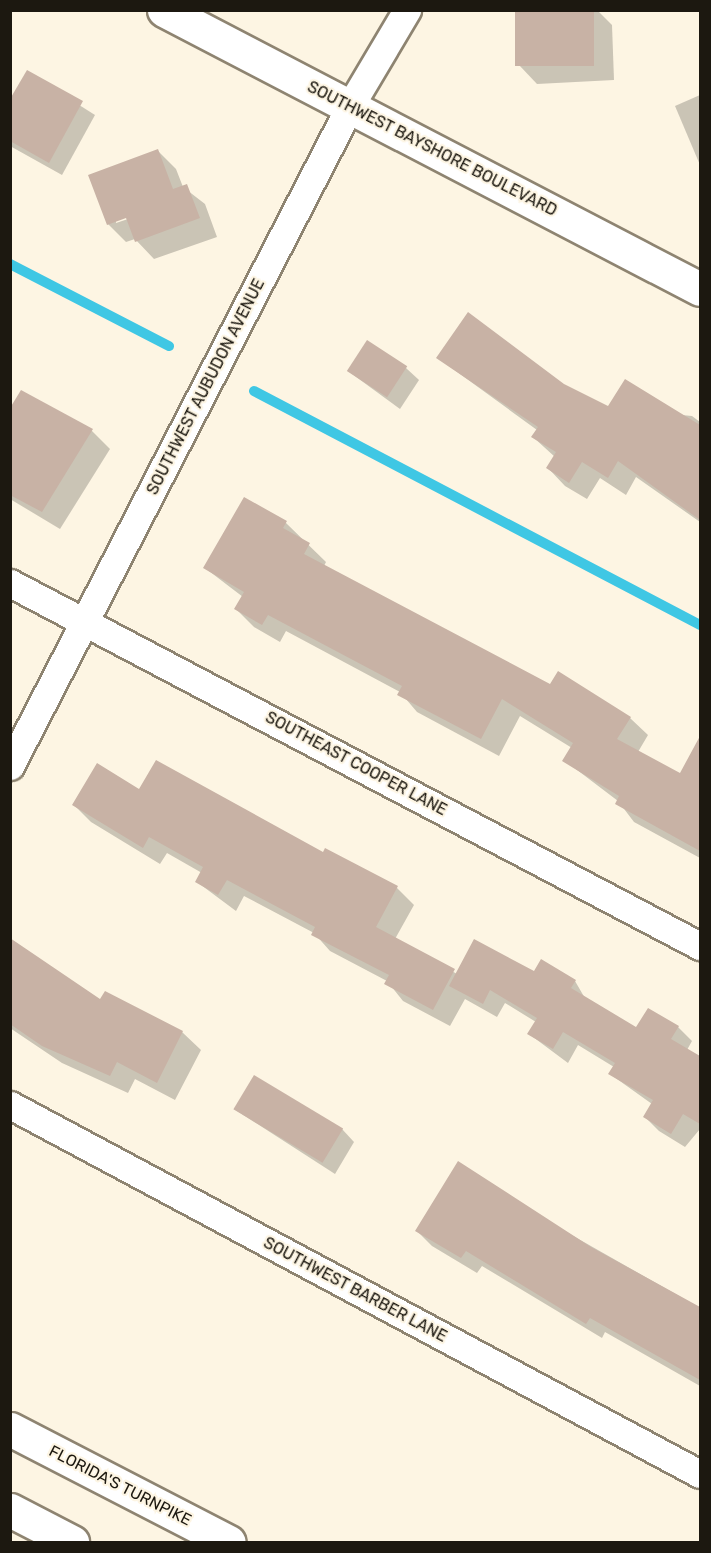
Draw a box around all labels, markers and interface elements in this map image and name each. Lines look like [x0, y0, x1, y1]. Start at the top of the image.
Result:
street label: SOUTHWEST BAYSHORE BOULEVARD [304, 77, 560, 221]
street label: SOUTHWEST AUBUDON AVENUE [143, 275, 269, 499]
street label: SOUTHEAST COOPER LANE [262, 708, 450, 820]
street label: SOUTHWEST BARBER LANE [260, 1233, 450, 1347]
street label: FLORIDA'S TURNPIKE [45, 1442, 195, 1530]

